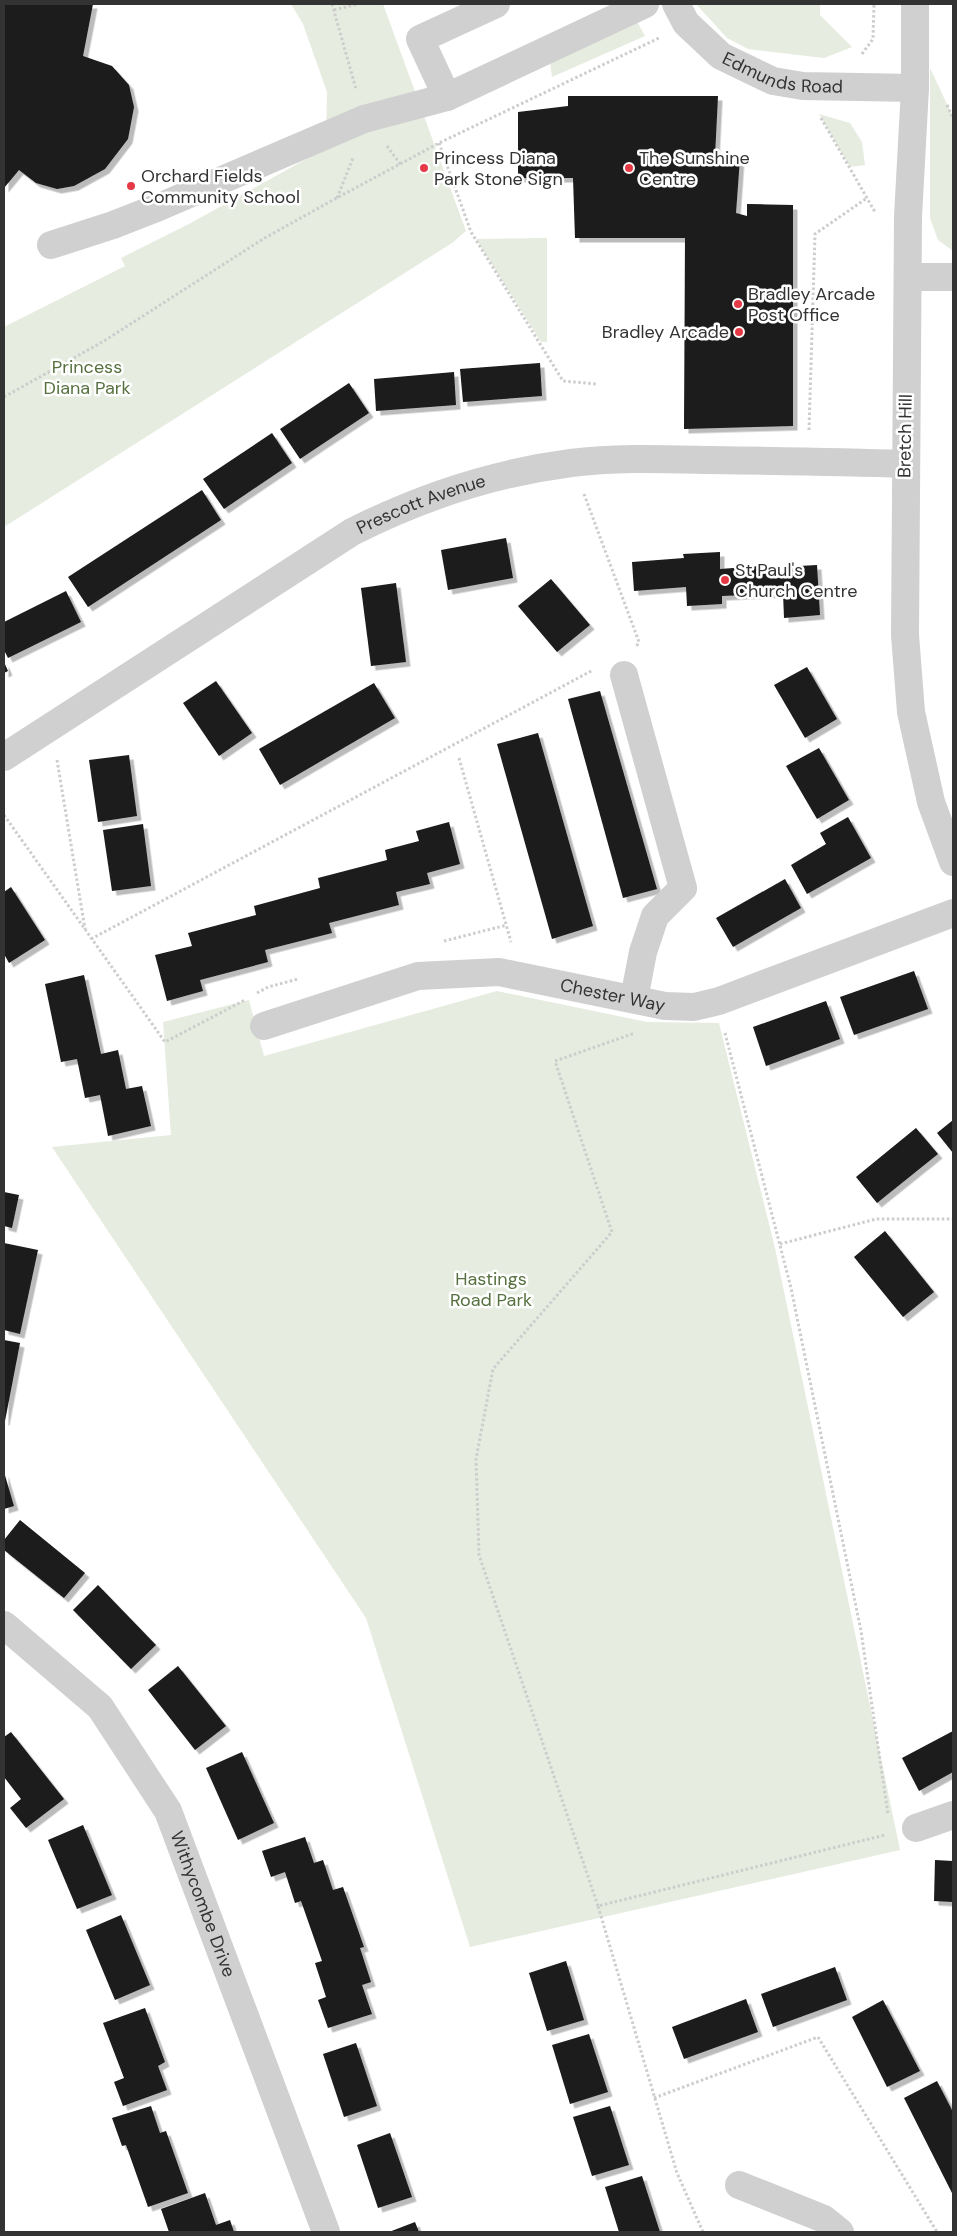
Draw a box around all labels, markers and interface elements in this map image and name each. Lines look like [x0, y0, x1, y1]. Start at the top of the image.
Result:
street label: Edmunds Road [718, 46, 843, 99]
place label: Princess Diana Park Stone Sign [434, 146, 563, 191]
place label: The Sunshine Centre [639, 146, 750, 191]
marker: Princess Diana Park Stone Sign [418, 162, 430, 174]
marker: The Sunshine Centre [623, 162, 635, 174]
place label: Orchard Fields Community School [141, 164, 300, 209]
marker: Orchard Fields Community School [125, 180, 137, 192]
place label: Bradley Arcade Post Office [748, 282, 875, 327]
marker: Bradley Arcade Post Office [732, 298, 744, 310]
place label: Bradley Arcade [602, 320, 729, 344]
marker: Bradley Arcade [733, 326, 745, 338]
park label: Princess Diana Park [44, 355, 130, 400]
street label: Bretch Hill [892, 394, 918, 478]
street label: Prescott Avenue [352, 469, 488, 540]
place label: St Paul's Church Centre [735, 558, 857, 603]
marker: St Paul's Church Centre [719, 574, 731, 586]
street label: Chester Way [558, 973, 667, 1018]
park label: Hastings Road Park [450, 1267, 532, 1312]
street label: Withycombe Drive [165, 1828, 241, 1981]

